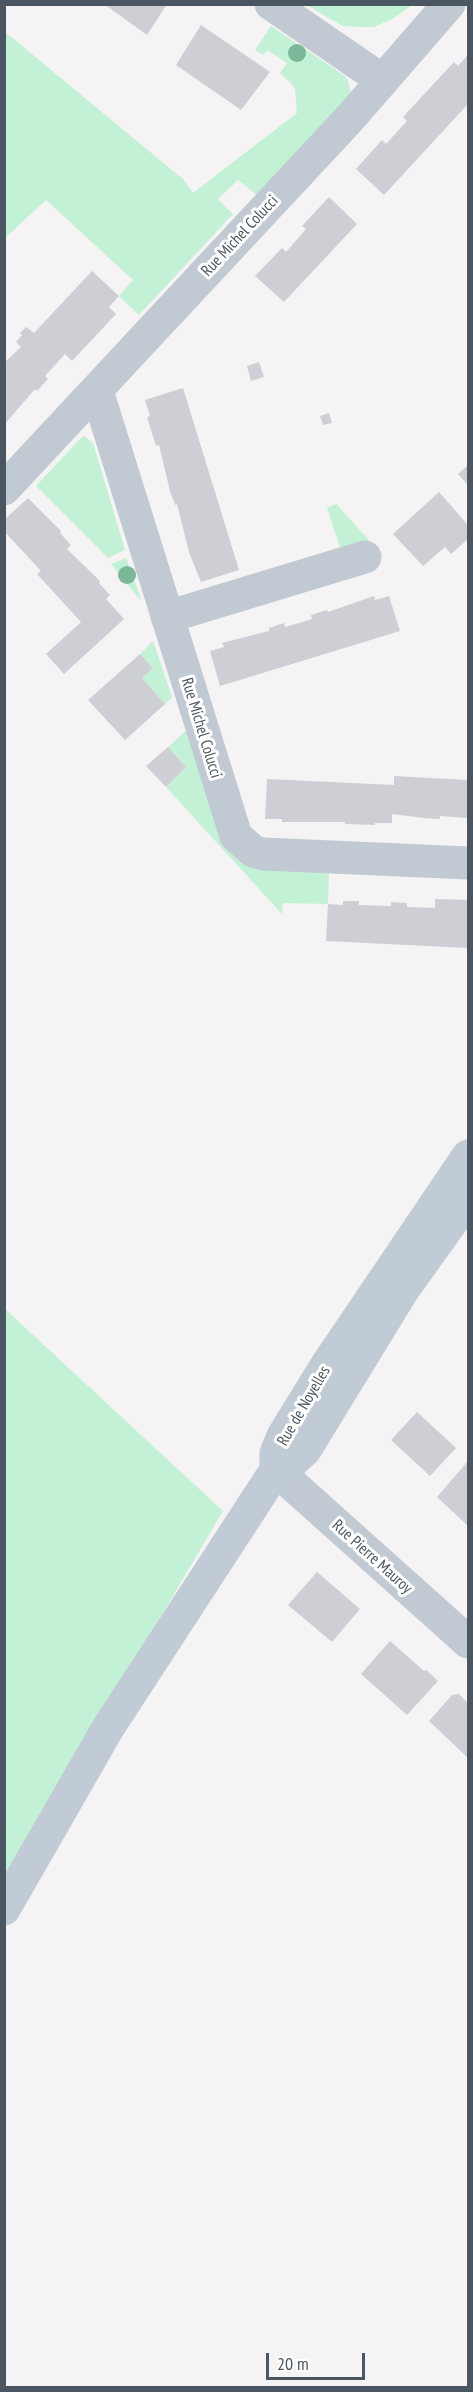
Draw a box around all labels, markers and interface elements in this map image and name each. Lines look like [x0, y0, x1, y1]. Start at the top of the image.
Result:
street label: Rue Michel Colucci [198, 191, 282, 281]
street label: Rue Michel Colucci [177, 676, 225, 780]
street label: Rue de Noyelles [273, 1363, 335, 1449]
street label: Rue Pierre Mauroy [328, 1516, 416, 1598]
scale bar [269, 2341, 368, 2379]
text: 20 m [277, 2352, 309, 2375]

